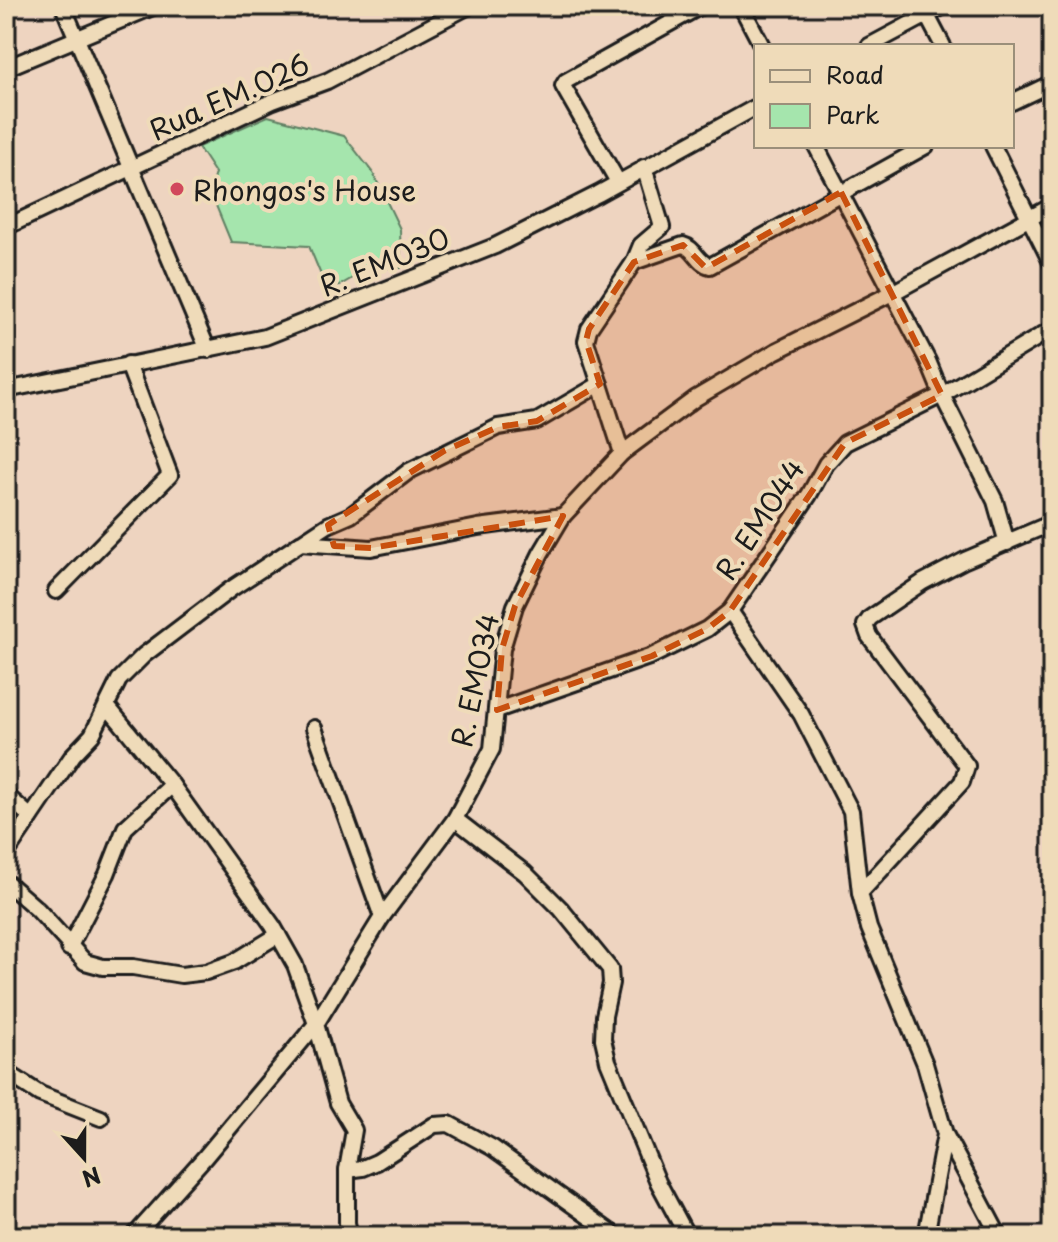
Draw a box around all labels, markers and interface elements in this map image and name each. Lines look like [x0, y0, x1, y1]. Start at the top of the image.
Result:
street label: Rua EM.026 [142, 42, 316, 150]
legend [754, 44, 1014, 148]
text: Road [826, 56, 884, 92]
text: Park [826, 96, 880, 132]
place label: Rhongos's House [193, 168, 416, 211]
marker: Rhongos's House [168, 180, 186, 198]
street label: R. EM030 [313, 215, 455, 307]
street label: R. EM044 [704, 450, 814, 588]
street label: R. EM034 [439, 609, 509, 751]
north arrow [44, 1118, 124, 1198]
text: N [78, 1160, 106, 1197]

